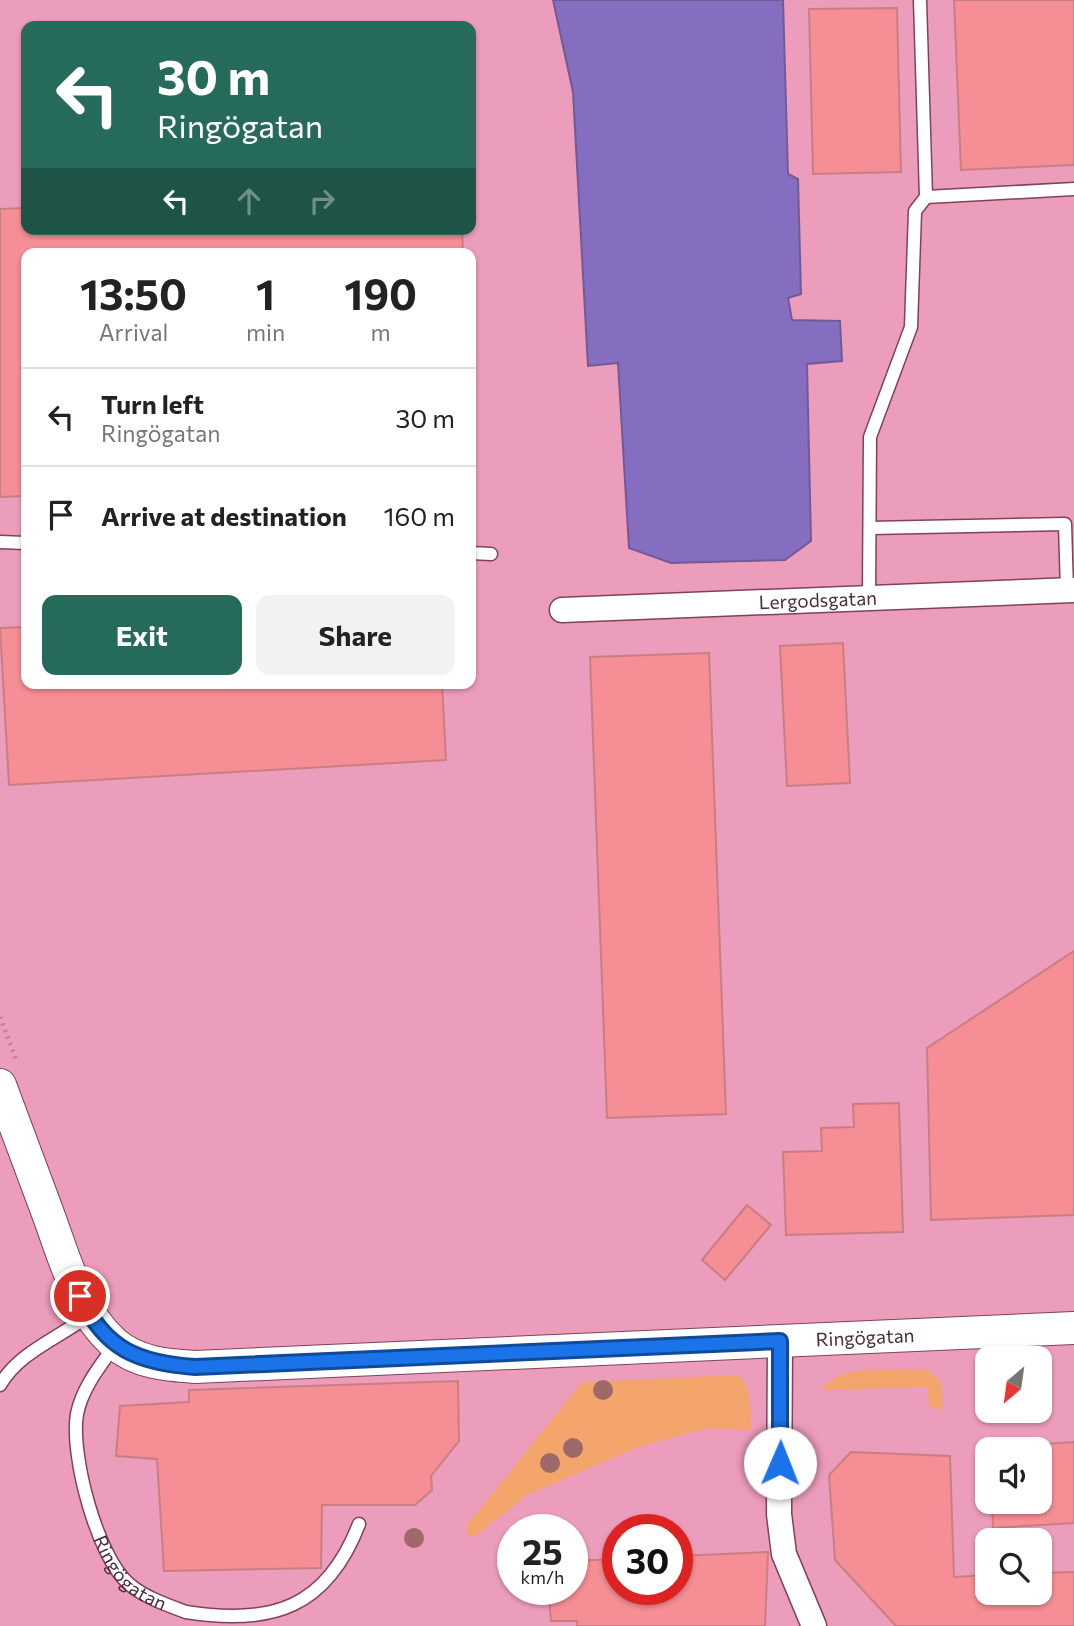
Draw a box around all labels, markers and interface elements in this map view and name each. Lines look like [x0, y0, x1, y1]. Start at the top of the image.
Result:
text: 30 m [157, 45, 270, 105]
icon: left [42, 49, 133, 140]
text: Ringögatan [157, 105, 323, 145]
icon: left [157, 182, 195, 220]
icon: ahead [230, 182, 268, 220]
icon: right [303, 182, 341, 220]
text: 13:50 [80, 267, 187, 319]
text: 1 [256, 267, 275, 319]
text: 190 [344, 267, 417, 319]
text: Arrival [99, 318, 168, 346]
text: min [246, 318, 285, 346]
text: m [371, 318, 391, 346]
text: Turn left [101, 388, 204, 419]
icon: left [42, 398, 80, 436]
text: 30 m [396, 402, 455, 433]
text: Ringögatan [101, 419, 220, 447]
icon: arrive [42, 496, 80, 534]
text: Arrive at destination [101, 500, 347, 531]
text: 160 m [383, 500, 455, 531]
street label: Lergodsgatan [758, 586, 877, 613]
button: Exit [42, 595, 242, 675]
button: Share [256, 595, 455, 675]
pin [50, 1266, 110, 1326]
icon: arrive [61, 1277, 99, 1315]
street label: Ringögatan [815, 1323, 915, 1350]
north arrow [975, 1346, 1052, 1423]
map controls [975, 1346, 1052, 1605]
position arrow [743, 1426, 817, 1500]
button: sound [975, 1437, 1052, 1514]
speed limit sign: 30 [602, 1514, 693, 1605]
button: search [975, 1528, 1052, 1605]
text: 25 [522, 1529, 563, 1572]
street label: Ringögatan [89, 1531, 170, 1614]
text: km/h [521, 1566, 564, 1588]

